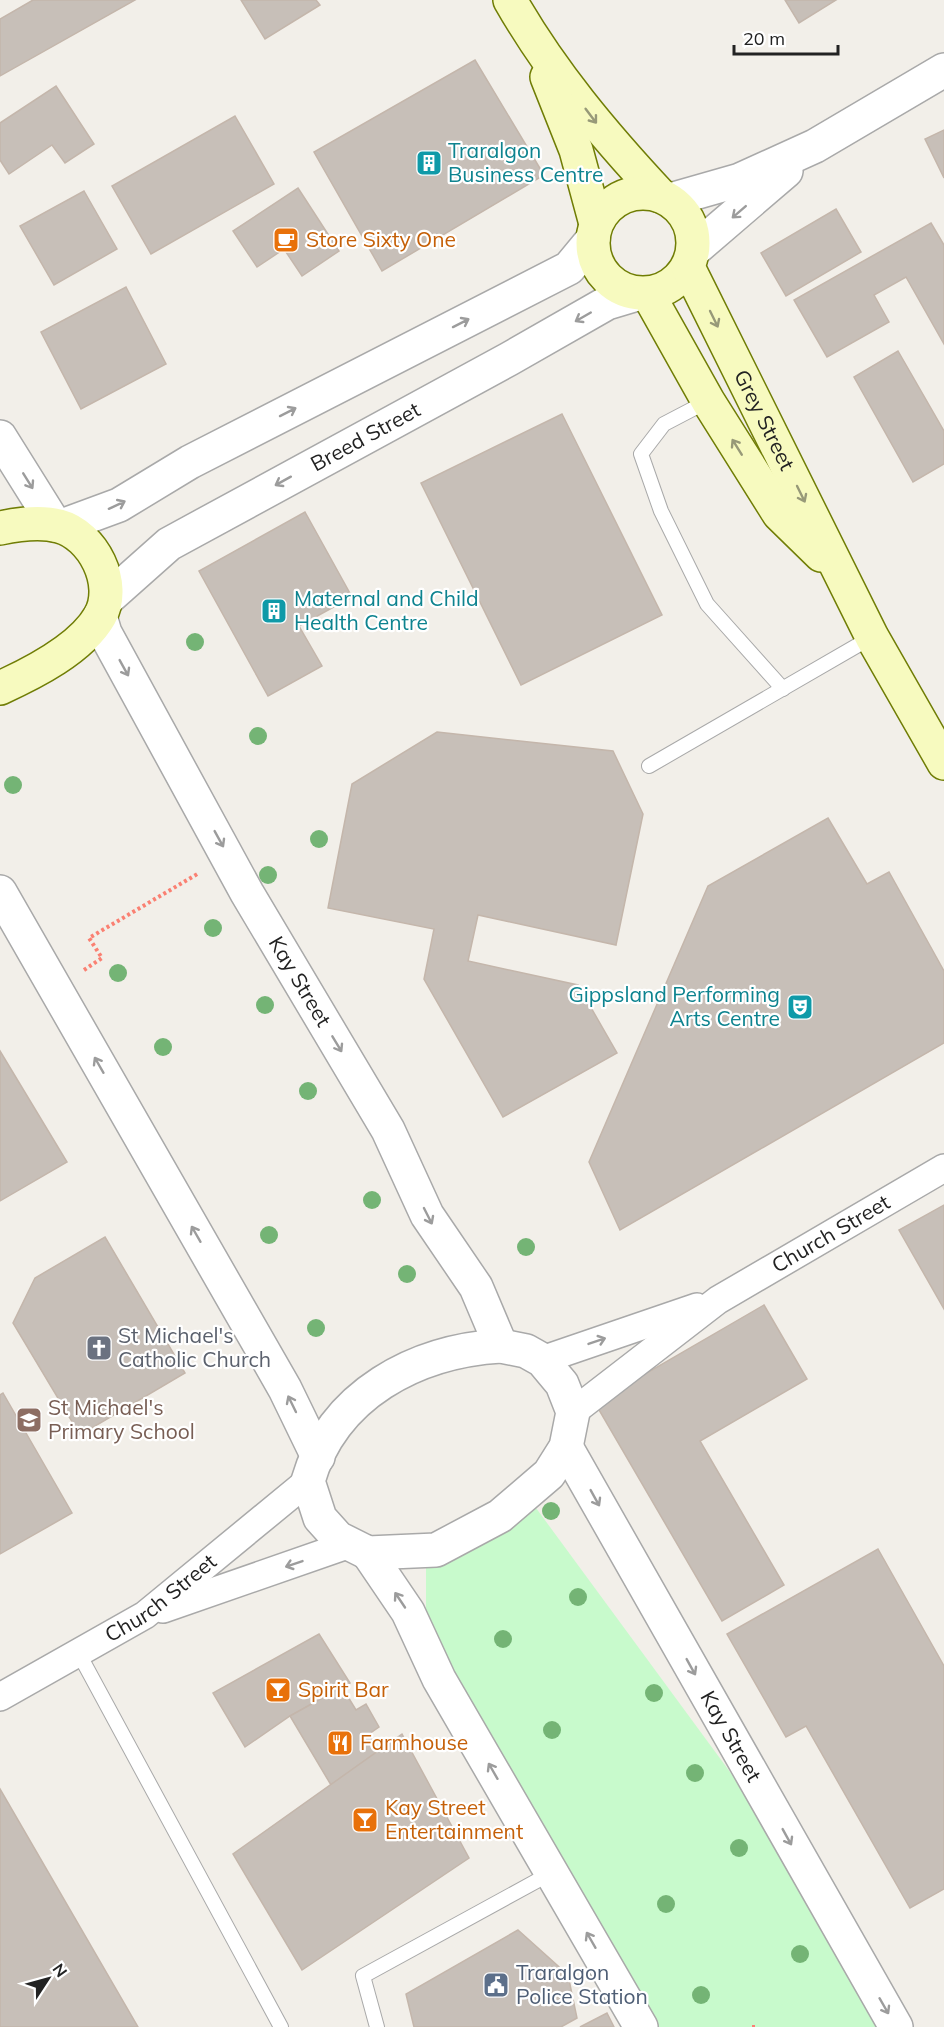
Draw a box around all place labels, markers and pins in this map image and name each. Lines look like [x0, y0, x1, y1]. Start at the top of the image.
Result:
place label: Traralgon Business Centre [448, 137, 603, 187]
building icon: Traralgon Business Centre [414, 148, 444, 178]
cafe icon: Store Sixty One [271, 225, 301, 255]
place label: Store Sixty One [306, 226, 456, 252]
place label: Maternal and Child Health Centre [294, 585, 479, 635]
building icon: Maternal and Child Health Centre [259, 596, 289, 626]
place label: Gippsland Performing Arts Centre [568, 981, 780, 1031]
theatre icon: Gippsland Performing Arts Centre [785, 992, 815, 1022]
place label: St Michael's Catholic Church [118, 1322, 271, 1372]
church icon: St Michael's Catholic Church [84, 1333, 114, 1363]
place label: St Michael's Primary School [48, 1394, 195, 1444]
school or university icon: St Michael's Primary School [14, 1405, 44, 1435]
bar icon: Spirit Bar [263, 1675, 293, 1705]
place label: Spirit Bar [298, 1676, 389, 1702]
restaurant icon: Farmhouse [325, 1728, 355, 1758]
place label: Farmhouse [360, 1729, 468, 1755]
place label: Kay Street Entertainment [385, 1794, 523, 1844]
bar icon: Kay Street Entertainment [350, 1805, 380, 1835]
place label: Traralgon Police Station [516, 1959, 648, 2009]
public building icon: Traralgon Police Station [481, 1970, 511, 2000]

